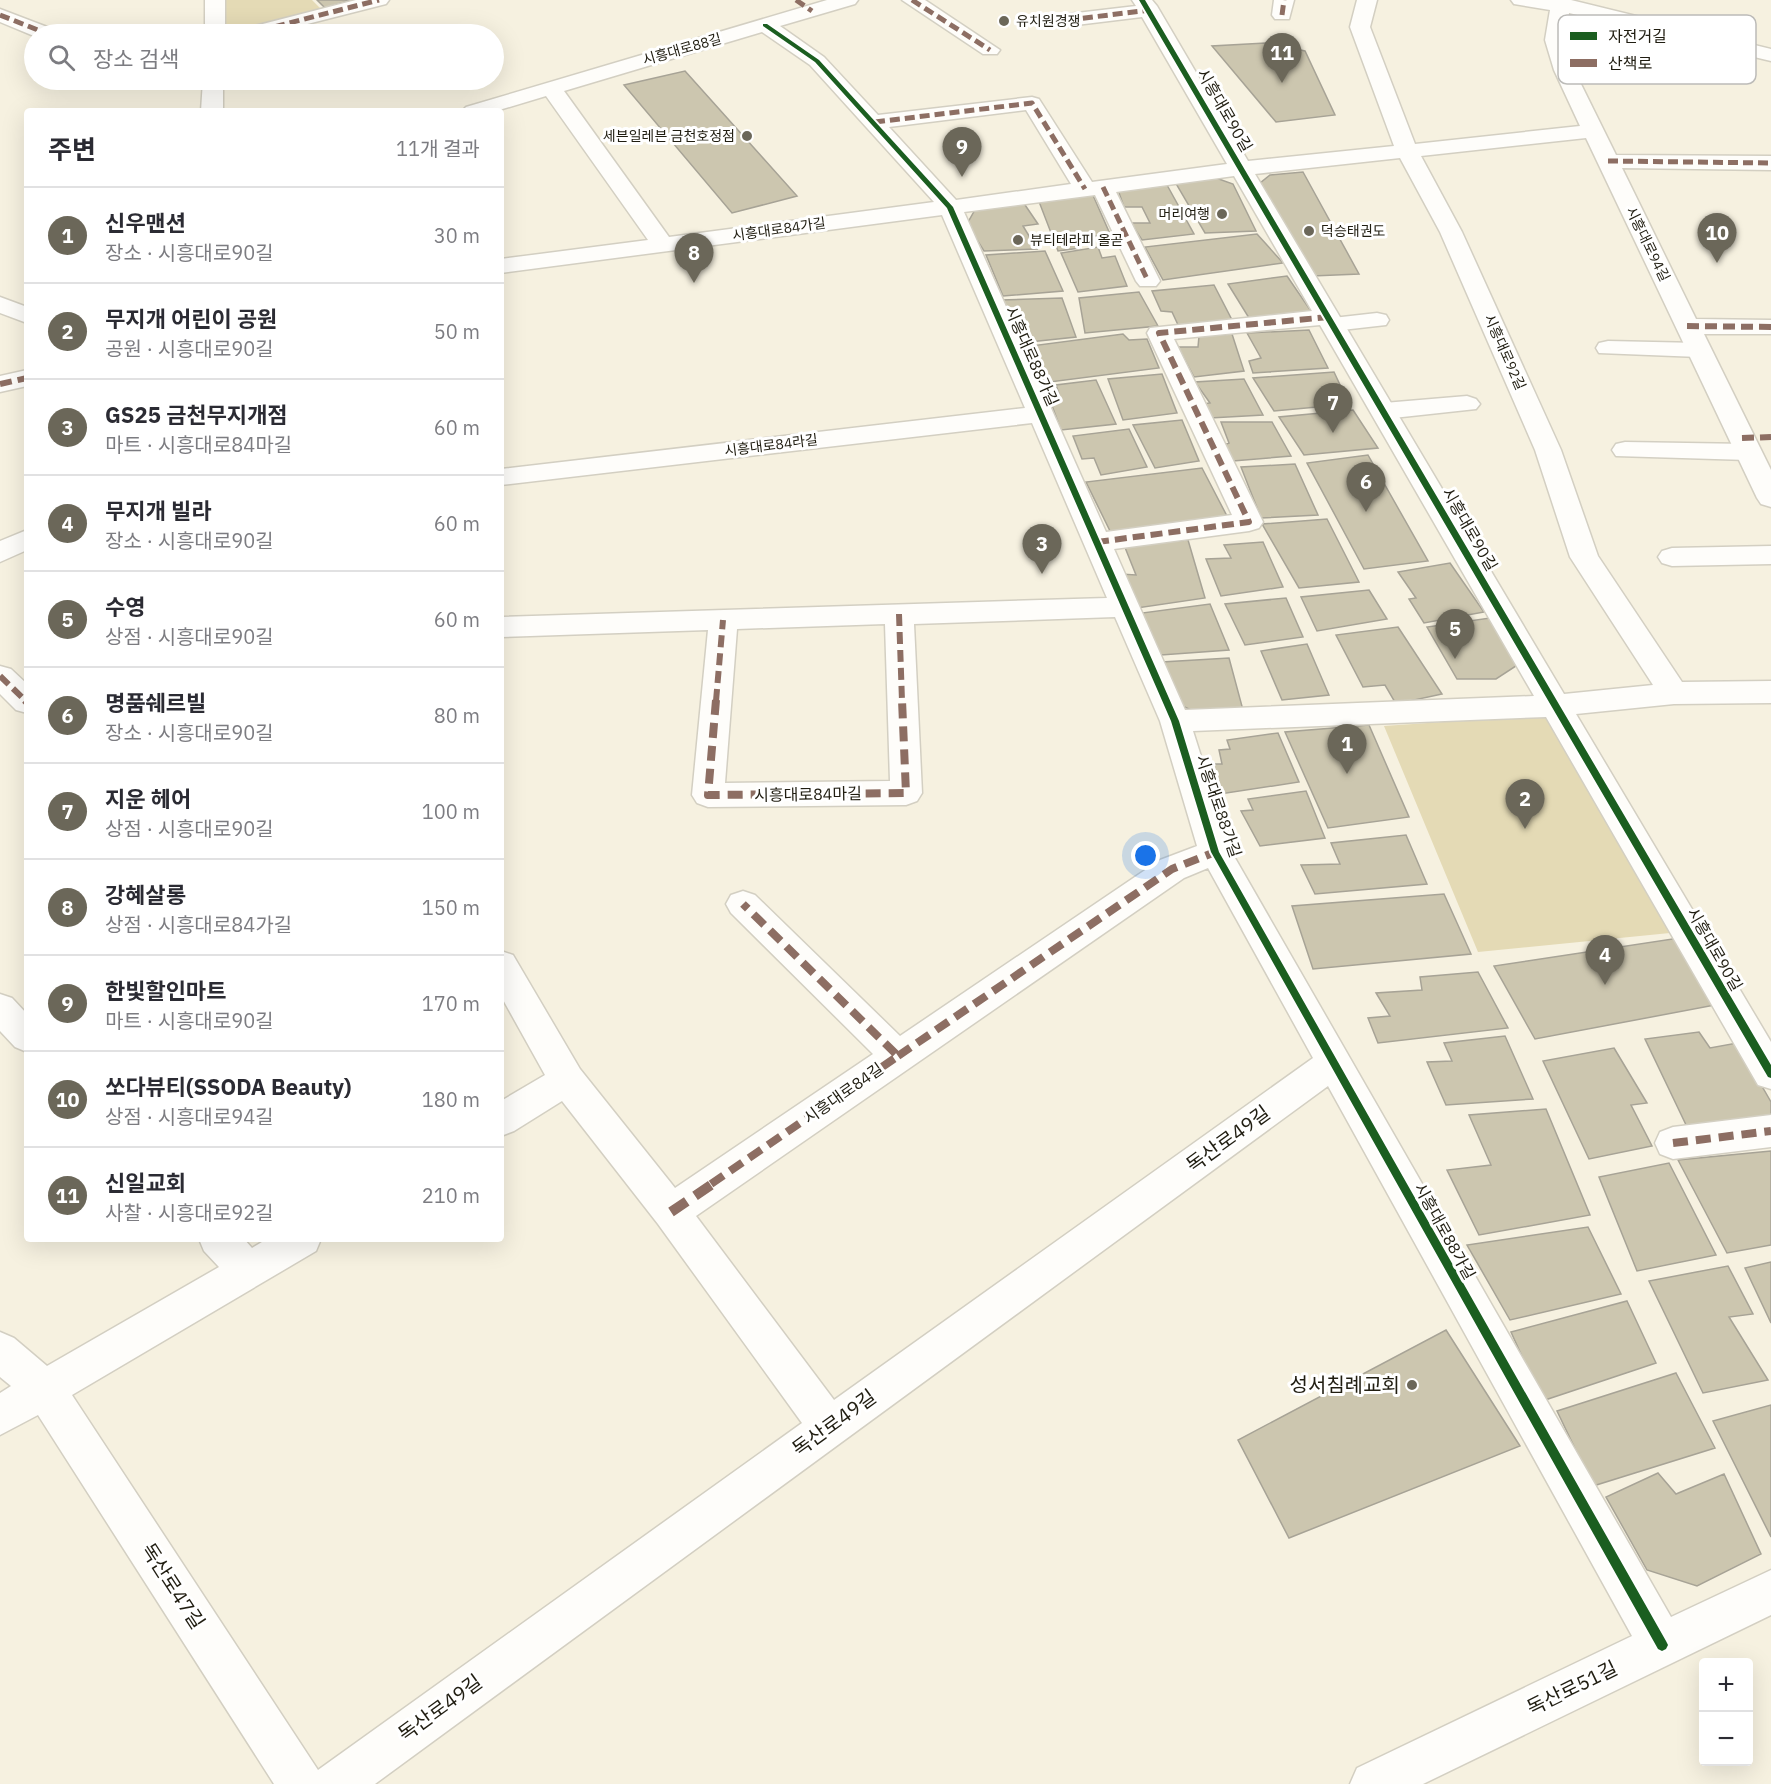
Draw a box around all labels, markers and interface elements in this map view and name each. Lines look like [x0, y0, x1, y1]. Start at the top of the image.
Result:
place label: 유치원경쟁 [1016, 12, 1080, 30]
marker: 유치원경쟁 [997, 14, 1011, 28]
legend [1558, 15, 1756, 84]
search box [24, 24, 504, 90]
text: 자전거길 [1608, 26, 1667, 46]
street label: 시흥대로88길 [640, 29, 724, 69]
pin: 11 [1262, 34, 1302, 83]
icon: search [45, 41, 78, 74]
text: 장소 검색 [93, 44, 179, 73]
text: 산책로 [1608, 53, 1652, 73]
street label: 시흥대로90길 [1193, 65, 1257, 155]
place label: 세븐일레븐 금천호정점 [603, 127, 735, 145]
pin: 9 [942, 128, 982, 177]
marker: 세븐일레븐 금천호정점 [740, 129, 754, 143]
text: 주변 [48, 132, 96, 166]
text: 11개 결과 [396, 135, 480, 162]
street label: 시흥대로94길 [1622, 204, 1674, 284]
place label: 머리여행 [1158, 205, 1210, 223]
marker: 머리여행 [1215, 207, 1229, 221]
text: 신우맨션 [105, 208, 186, 237]
street label: 시흥대로84가길 [731, 214, 827, 244]
pin: 10 [1698, 214, 1736, 263]
text: 1 [62, 222, 74, 249]
text: 30 m [434, 222, 480, 249]
place label: 덕승태권도 [1321, 222, 1386, 240]
marker: 덕승태권도 [1302, 224, 1316, 238]
place label: 뷰티테라피 올곧 [1030, 231, 1123, 249]
marker: 뷰티테라피 올곧 [1011, 233, 1025, 247]
pin: 8 [674, 234, 714, 283]
text: 장소 · 시흥대로90길 [105, 239, 274, 266]
street label: 시흥대로88가길 [1001, 303, 1063, 409]
text: 무지개 어린이 공원 [105, 304, 277, 333]
street label: 시흥대로92길 [1480, 311, 1530, 393]
text: 2 [62, 318, 74, 345]
text: 50 m [434, 318, 480, 345]
text: 공원 · 시흥대로90길 [105, 335, 274, 362]
pin: 7 [1314, 384, 1352, 433]
text: GS25 금천무지개점 [105, 400, 288, 429]
text: 3 [62, 414, 74, 441]
text: 60 m [434, 414, 480, 441]
street label: 시흥대로84라길 [723, 430, 819, 460]
text: 마트 · 시흥대로84마길 [105, 431, 292, 458]
pin: 6 [1346, 462, 1386, 512]
street label: 시흥대로90길 [1438, 484, 1502, 574]
text: 무지개 빌라 [105, 496, 211, 525]
text: 4 [62, 510, 74, 537]
text: 60 m [434, 510, 480, 537]
pin: 3 [1022, 524, 1062, 574]
text: 장소 · 시흥대로90길 [105, 527, 274, 554]
text: 수영 [105, 592, 145, 621]
text: 5 [62, 606, 74, 633]
text: 60 m [434, 606, 480, 633]
pin: 5 [1436, 610, 1474, 659]
text: 상점 · 시흥대로90길 [105, 623, 274, 650]
text: 명품쉐르빌 [105, 688, 206, 717]
text: 6 [62, 702, 74, 729]
text: 80 m [434, 702, 480, 729]
text: 장소 · 시흥대로90길 [105, 719, 274, 746]
pin: 1 [1328, 724, 1366, 774]
street label: 시흥대로88가길 [1192, 752, 1246, 860]
pin: 2 [1506, 780, 1544, 829]
street label: 시흥대로84마길 [754, 783, 862, 805]
text: 지운 헤어 [105, 784, 191, 813]
text: 7 [62, 798, 74, 825]
text: 100 m [422, 798, 480, 825]
text: 상점 · 시흥대로90길 [105, 815, 274, 842]
your location [1131, 841, 1160, 870]
text: 강혜살롱 [105, 880, 186, 909]
text: 8 [62, 894, 74, 921]
text: 150 m [422, 894, 480, 921]
street label: 시흥대로90길 [1683, 904, 1747, 994]
text: 상점 · 시흥대로84가길 [105, 911, 292, 938]
pin: 4 [1586, 936, 1624, 985]
text: 한빛할인마트 [105, 976, 226, 1005]
text: 9 [62, 990, 74, 1017]
text: 170 m [422, 990, 480, 1017]
text: 마트 · 시흥대로90길 [105, 1007, 274, 1034]
street label: 시흥대로84길 [799, 1058, 887, 1128]
text: 쏘다뷰티(SSODA Beauty) [105, 1072, 351, 1101]
text: 10 [56, 1086, 80, 1113]
text: 180 m [422, 1086, 480, 1113]
street label: 독산로49길 [1180, 1099, 1275, 1178]
text: 상점 · 시흥대로94길 [105, 1103, 274, 1130]
text: 신일교회 [105, 1168, 186, 1197]
street label: 시흥대로88가길 [1410, 1179, 1480, 1283]
text: 11 [56, 1182, 80, 1209]
text: 210 m [422, 1182, 480, 1209]
text: 사찰 · 시흥대로92길 [105, 1199, 274, 1226]
place label: 성서침례교회 [1290, 1371, 1400, 1398]
marker: 성서침례교회 [1405, 1378, 1419, 1392]
street label: 독산로49길 [786, 1383, 881, 1462]
street label: 독산로47길 [136, 1537, 211, 1634]
street label: 독산로51길 [1522, 1654, 1622, 1721]
map controls [1699, 1658, 1753, 1766]
button: + [1699, 1658, 1753, 1712]
street label: 독산로49길 [392, 1668, 487, 1747]
button: − [1699, 1712, 1753, 1766]

